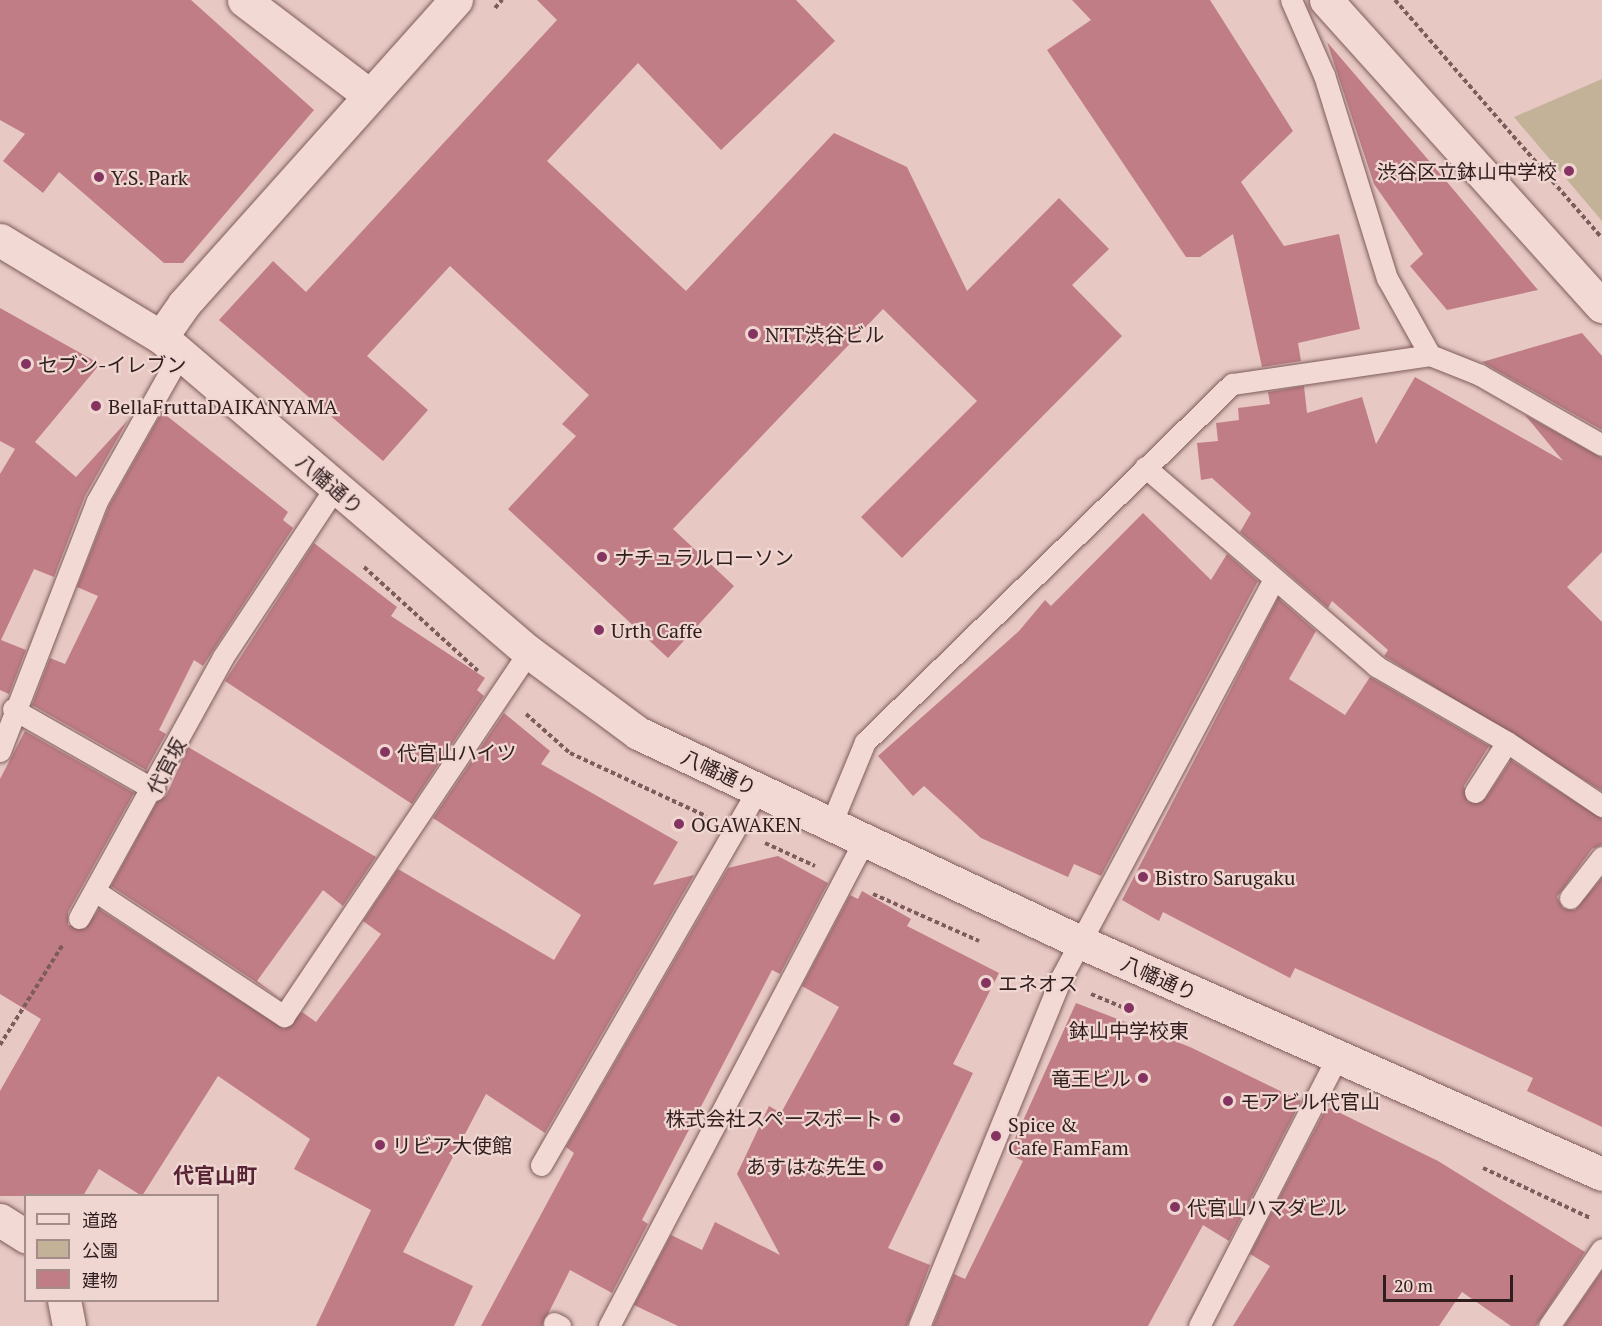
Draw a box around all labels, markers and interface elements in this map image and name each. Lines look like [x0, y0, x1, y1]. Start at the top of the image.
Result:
place label: 渋谷区立鉢山中学校 [1377, 159, 1557, 183]
marker: 渋谷区立鉢山中学校 [1562, 164, 1576, 178]
place label: Y.S. Park [111, 165, 189, 189]
marker: Y.S. Park [92, 170, 106, 184]
place label: NTT渋谷ビル [765, 322, 884, 346]
marker: NTT渋谷ビル [746, 327, 760, 341]
place label: セブン-イレブン [38, 352, 186, 376]
marker: セブン-イレブン [19, 357, 33, 371]
place label: BellaFruttaDAIKANYAMA [108, 394, 338, 418]
marker: BellaFruttaDAIKANYAMA [89, 399, 103, 413]
street label: 八幡通り [292, 449, 368, 519]
place label: ナチュラルローソン [614, 545, 794, 569]
marker: ナチュラルローソン [595, 550, 609, 564]
place label: Urth Caffe [611, 618, 702, 642]
marker: Urth Caffe [592, 623, 606, 637]
street label: 代官坂 [141, 734, 191, 798]
place label: 代官山ハイツ [397, 740, 517, 764]
street label: 八幡通り [678, 744, 760, 800]
marker: 代官山ハイツ [378, 745, 392, 759]
place label: OGAWAKEN [691, 812, 801, 836]
marker: OGAWAKEN [672, 817, 686, 831]
place label: Bistro Sarugaku [1155, 865, 1295, 889]
marker: Bistro Sarugaku [1136, 870, 1150, 884]
street label: 八幡通り [1118, 951, 1200, 1005]
place label: エネオス [998, 971, 1078, 995]
marker: エネオス [979, 976, 993, 990]
marker: 鉢山中学校東 [1122, 1001, 1136, 1015]
place label: 鉢山中学校東 [1069, 1018, 1189, 1042]
place label: 竜王ビル [1051, 1066, 1131, 1090]
marker: 竜王ビル [1136, 1071, 1150, 1085]
place label: モアビル代官山 [1240, 1089, 1380, 1113]
marker: モアビル代官山 [1221, 1094, 1235, 1108]
place label: 株式会社スペースポート [663, 1106, 883, 1130]
marker: 株式会社スペースポート [888, 1111, 902, 1125]
place label: Spice & Cafe FamFam [1008, 1112, 1129, 1159]
marker: Spice & Cafe FamFam [989, 1129, 1003, 1143]
place label: リビア大使館 [392, 1133, 512, 1157]
marker: リビア大使館 [373, 1138, 387, 1152]
place label: あすはな先生 [746, 1154, 866, 1178]
marker: あすはな先生 [871, 1159, 885, 1173]
district label: 代官山町 [173, 1162, 257, 1188]
legend [24, 1194, 219, 1302]
place label: 代官山ハマダビル [1187, 1195, 1347, 1219]
marker: 代官山ハマダビル [1168, 1200, 1182, 1214]
text: 道路 [82, 1208, 118, 1232]
text: 公園 [82, 1238, 118, 1262]
scale bar [1386, 1263, 1516, 1301]
text: 建物 [82, 1268, 118, 1292]
text: 20 m [1394, 1273, 1433, 1297]

